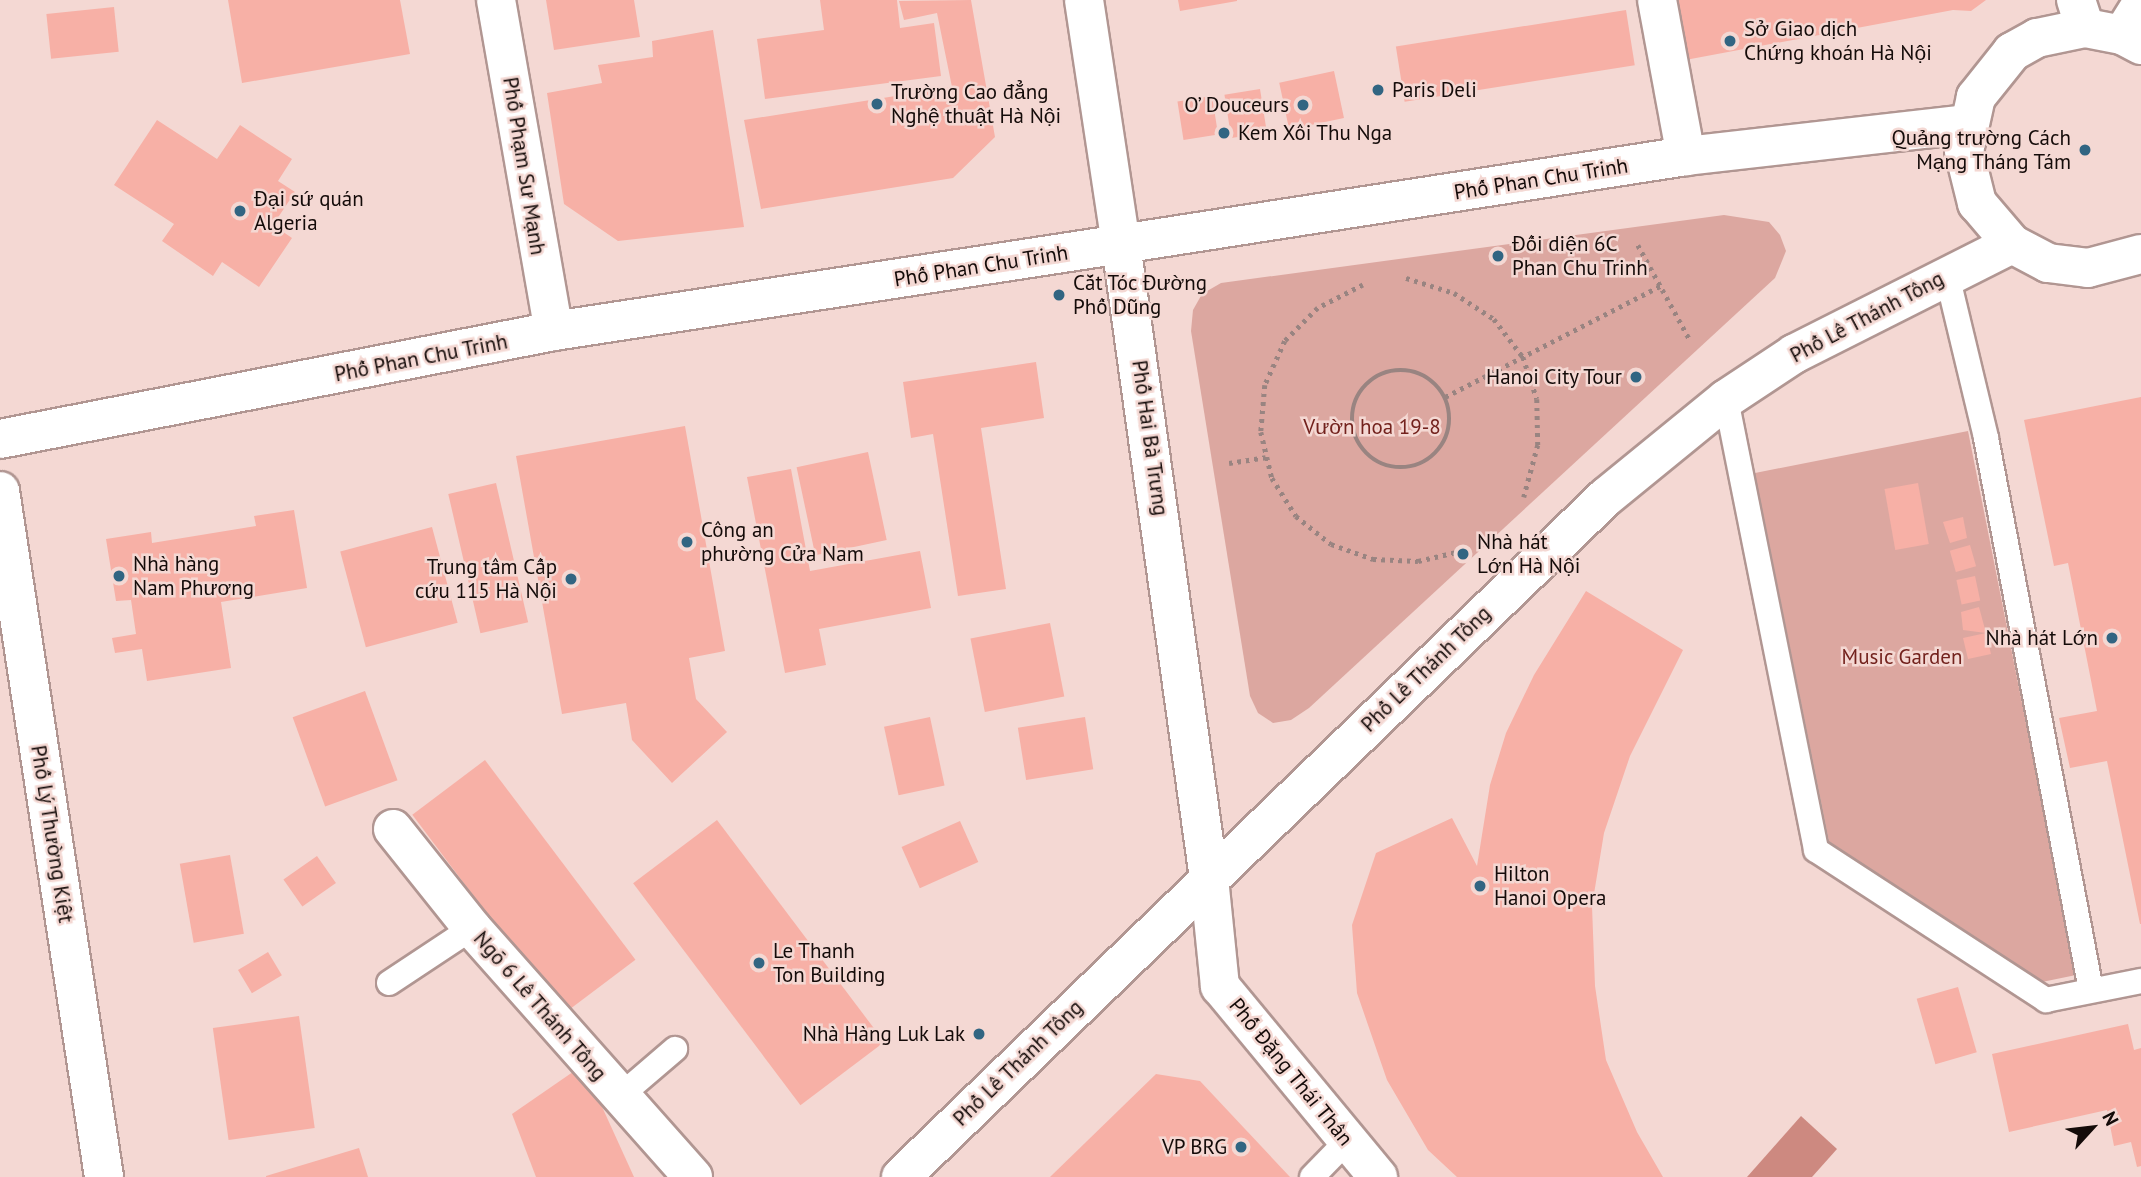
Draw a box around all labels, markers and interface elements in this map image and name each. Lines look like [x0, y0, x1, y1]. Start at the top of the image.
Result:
place label: Sở Giao dịch Chứng khoán Hà Nội [1744, 16, 1932, 66]
marker: Sở Giao dịch Chứng khoán Hà Nội [1722, 33, 1738, 49]
street label: Phố Phạm Sư Mạnh [497, 75, 551, 257]
place label: Paris Deli [1392, 77, 1477, 103]
place label: Trường Cao đẳng Nghệ thuật Hà Nội [891, 79, 1061, 129]
marker: Paris Deli [1370, 82, 1386, 98]
place label: O’ Douceurs [1183, 92, 1289, 118]
marker: Trường Cao đẳng Nghệ thuật Hà Nội [869, 96, 885, 112]
marker: O’ Douceurs [1295, 97, 1311, 113]
place label: Kem Xôi Thu Nga [1238, 120, 1393, 146]
marker: Kem Xôi Thu Nga [1216, 125, 1232, 141]
place label: Quảng trường Cách Mạng Tháng Tám [1891, 125, 2071, 175]
marker: Quảng trường Cách Mạng Tháng Tám [2077, 142, 2093, 158]
street label: Phố Phan Chu Trinh [1452, 153, 1630, 205]
place label: Đại sứ quán Algeria [254, 186, 364, 236]
marker: Đại sứ quán Algeria [232, 203, 248, 219]
place label: Đối diện 6C Phan Chu Trinh [1512, 231, 1648, 281]
street label: Phố Phan Chu Trinh [892, 240, 1070, 292]
marker: Đối diện 6C Phan Chu Trinh [1490, 248, 1506, 264]
street label: Phố Lê Thánh Tông [1785, 266, 1949, 368]
place label: Cắt Tóc Đường Phố Dũng [1073, 270, 1208, 320]
marker: Cắt Tóc Đường Phố Dũng [1051, 287, 1067, 303]
street label: Phố Phan Chu Trinh [332, 329, 510, 387]
street label: Phố Hai Bà Trưng [1127, 358, 1173, 518]
place label: Hanoi City Tour [1485, 364, 1622, 390]
marker: Hanoi City Tour [1628, 369, 1644, 385]
park label: Vườn hoa 19-8 [1303, 414, 1441, 440]
place label: Công an phường Cửa Nam [701, 517, 864, 567]
place label: Nhà hát Lớn Hà Nội [1477, 529, 1580, 579]
marker: Công an phường Cửa Nam [679, 534, 695, 550]
marker: Nhà hát Lớn Hà Nội [1455, 546, 1471, 562]
place label: Nhà hàng Nam Phương [133, 551, 254, 601]
place label: Trung tâm Cấp cứu 115 Hà Nội [415, 554, 557, 604]
marker: Nhà hàng Nam Phương [111, 568, 127, 584]
marker: Trung tâm Cấp cứu 115 Hà Nội [563, 571, 579, 587]
street label: Phố Lê Thánh Tông [1356, 600, 1496, 738]
place label: Nhà hát Lớn [1986, 625, 2098, 651]
marker: Nhà hát Lớn [2104, 630, 2120, 646]
park label: Music Garden [1841, 644, 1963, 670]
street label: Phố Lý Thường Kiệt [25, 743, 79, 925]
place label: Hilton Hanoi Opera [1494, 861, 1606, 911]
marker: Hilton Hanoi Opera [1472, 878, 1488, 894]
street label: Ngõ 6 Lê Thánh Tông [468, 926, 612, 1086]
place label: Le Thanh Ton Building [773, 938, 885, 988]
marker: Le Thanh Ton Building [751, 955, 767, 971]
street label: Phố Đặng Thái Thân [1223, 993, 1359, 1151]
street label: Phố Lê Thánh Tông [948, 994, 1088, 1132]
place label: Nhà Hàng Luk Lak [802, 1021, 965, 1047]
marker: Nhà Hàng Luk Lak [971, 1026, 987, 1042]
north arrow [2057, 1093, 2127, 1163]
text: N [2097, 1107, 2124, 1129]
place label: VP BRG [1161, 1134, 1227, 1160]
marker: VP BRG [1233, 1139, 1249, 1155]

